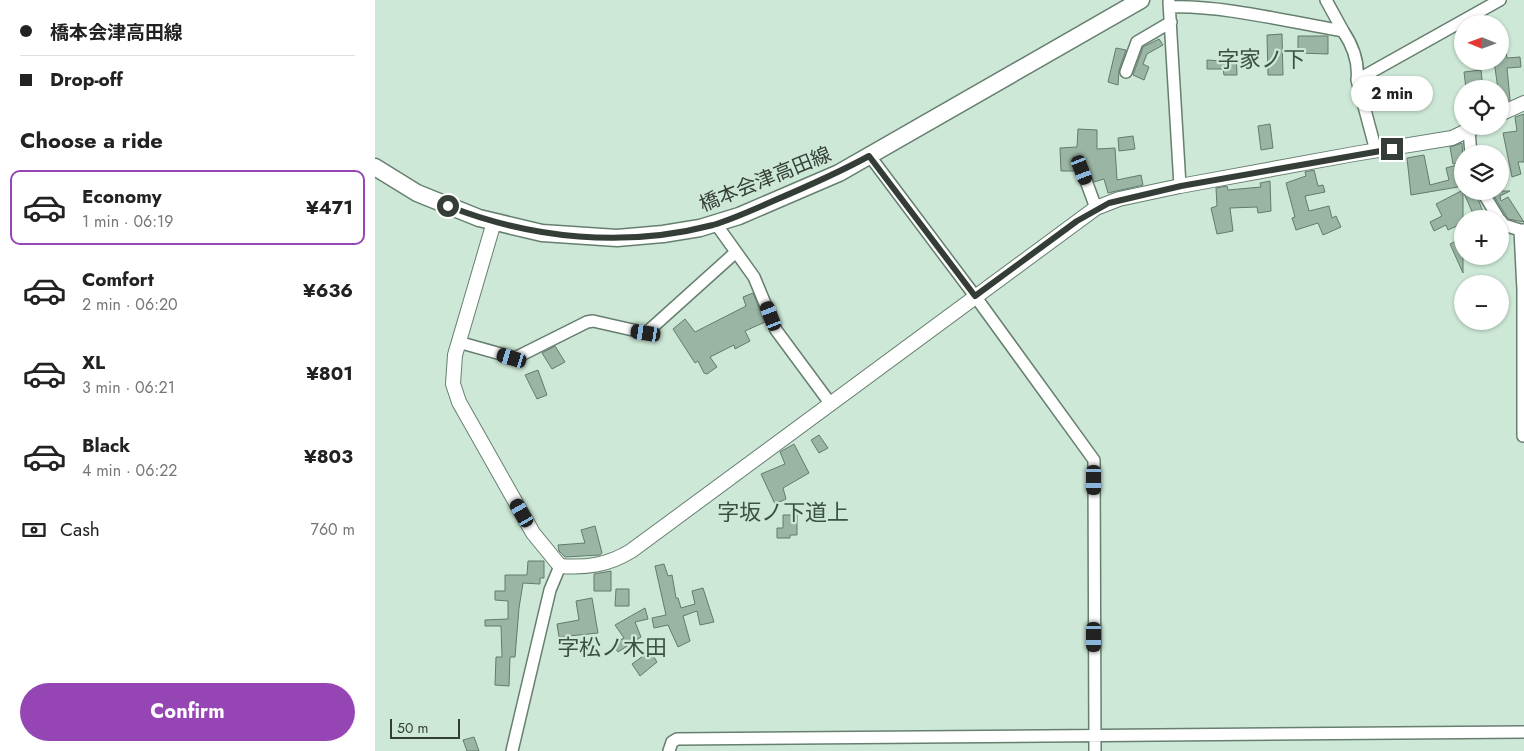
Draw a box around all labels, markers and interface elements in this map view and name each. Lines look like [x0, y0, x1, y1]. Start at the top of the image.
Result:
north arrow [1454, 15, 1509, 70]
map controls [1454, 15, 1509, 330]
text: 橋本会津高田線 [50, 19, 183, 46]
district label: 字家ノ下 [1217, 43, 1305, 75]
text: Drop-off [50, 66, 123, 93]
callout: 2 min [1351, 76, 1433, 112]
button: locate [1454, 80, 1509, 135]
text: 2 min [1371, 82, 1413, 105]
text: Choose a ride [20, 124, 163, 156]
route end [1381, 138, 1403, 160]
street label: 橋本会津高田線 [695, 140, 836, 219]
button: layers [1454, 145, 1509, 200]
car [1069, 153, 1094, 187]
text: Economy [82, 183, 162, 210]
icon: car [22, 185, 67, 230]
text: ¥471 [306, 194, 353, 221]
route start [437, 195, 459, 217]
text: 1 min · 06:19 [82, 210, 173, 233]
button: + [1454, 210, 1509, 265]
text: Comfort [82, 266, 154, 293]
icon: car [22, 268, 67, 313]
button: − [1454, 275, 1509, 330]
text: ¥636 [303, 277, 353, 304]
text: 2 min · 06:20 [82, 293, 178, 316]
car [758, 299, 783, 333]
car [630, 323, 661, 343]
car [495, 346, 528, 370]
text: XL [82, 349, 105, 376]
icon: car [22, 351, 67, 396]
text: ¥801 [306, 360, 353, 387]
text: 3 min · 06:21 [82, 376, 175, 399]
text: Black [82, 432, 130, 459]
icon: car [22, 434, 67, 479]
text: ¥803 [304, 443, 353, 470]
text: 4 min · 06:22 [82, 459, 177, 482]
car [1086, 465, 1101, 495]
car [508, 496, 535, 530]
district label: 字坂ノ下道上 [717, 496, 849, 528]
icon: cash [20, 516, 48, 544]
text: Cash [60, 516, 100, 543]
text: 760 m [311, 518, 355, 541]
car [1086, 622, 1101, 652]
district label: 字松ノ木田 [557, 631, 667, 663]
button: Confirm [20, 683, 355, 741]
scale bar [390, 716, 460, 739]
text: 50 m [397, 718, 428, 738]

